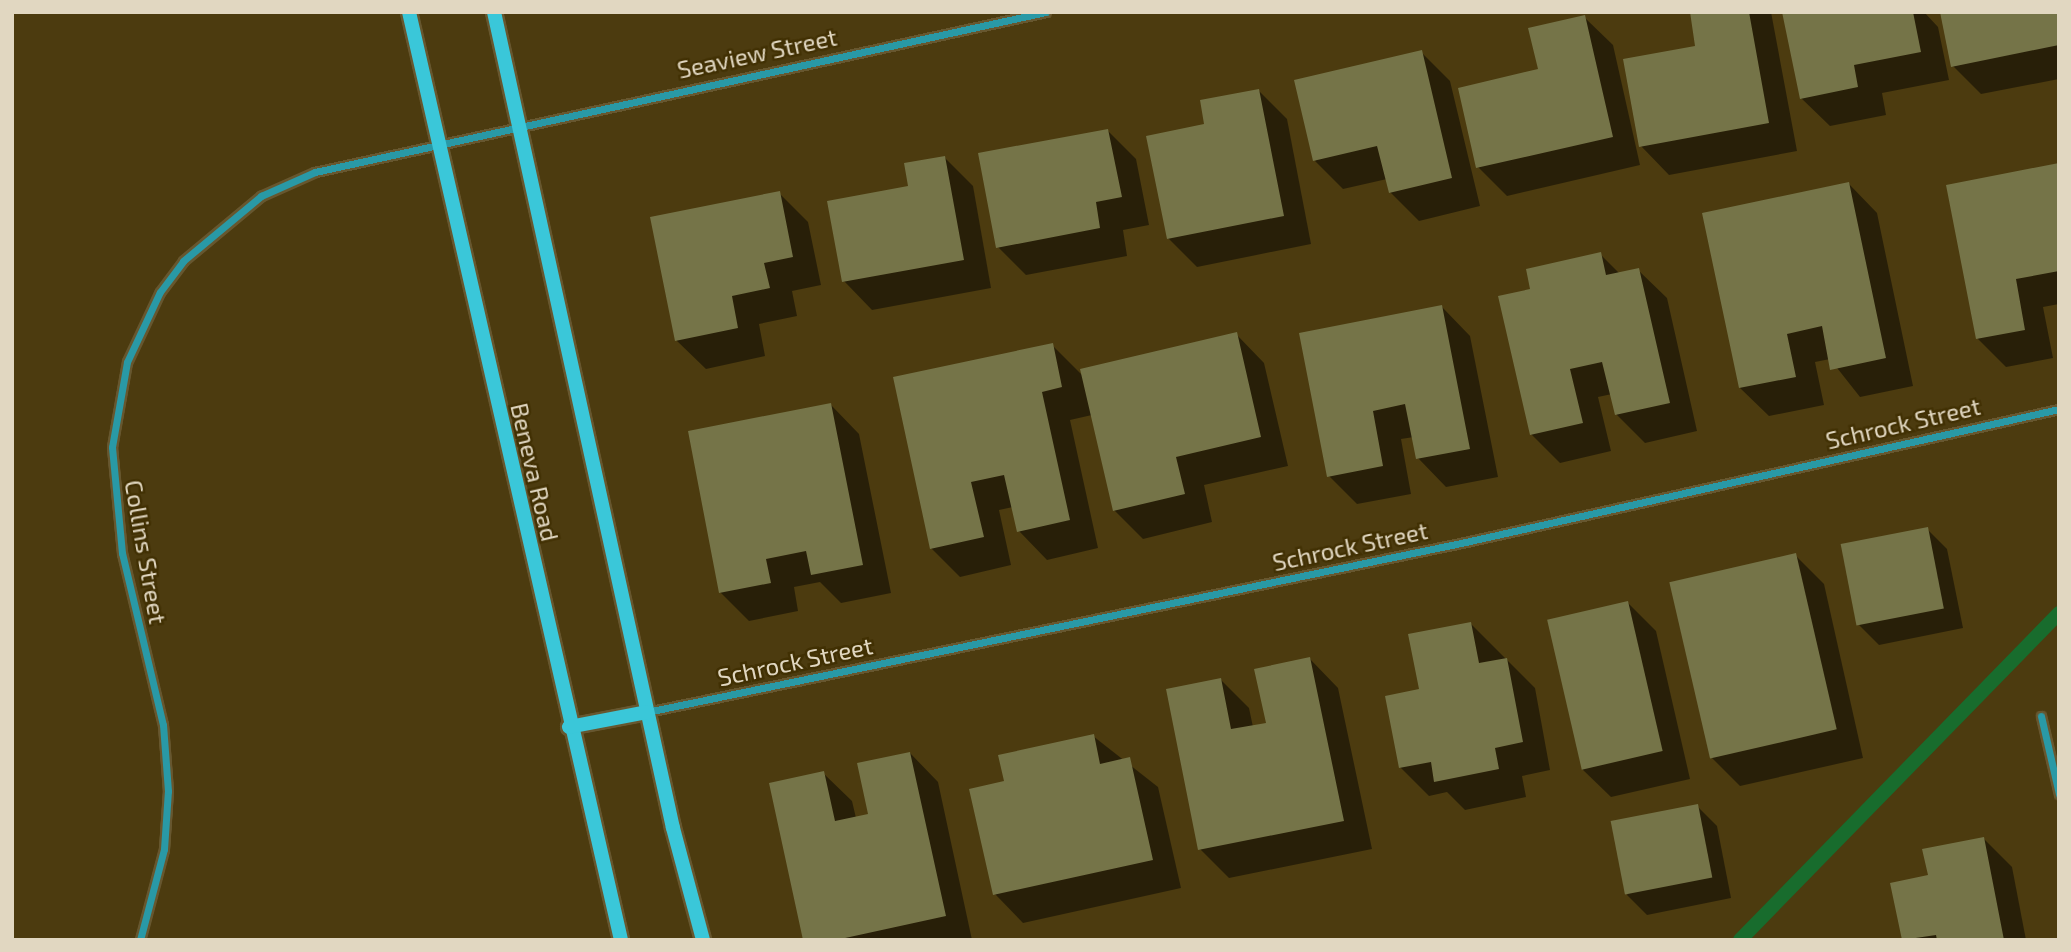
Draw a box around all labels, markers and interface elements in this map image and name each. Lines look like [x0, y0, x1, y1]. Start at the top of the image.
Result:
street label: Seaview Street [674, 22, 840, 84]
street label: Schrock Street [1823, 391, 1983, 455]
street label: Beneva Road [505, 400, 565, 544]
street label: Collins Street [119, 478, 173, 626]
street label: Schrock Street [1270, 515, 1430, 577]
street label: Schrock Street [715, 630, 875, 692]

